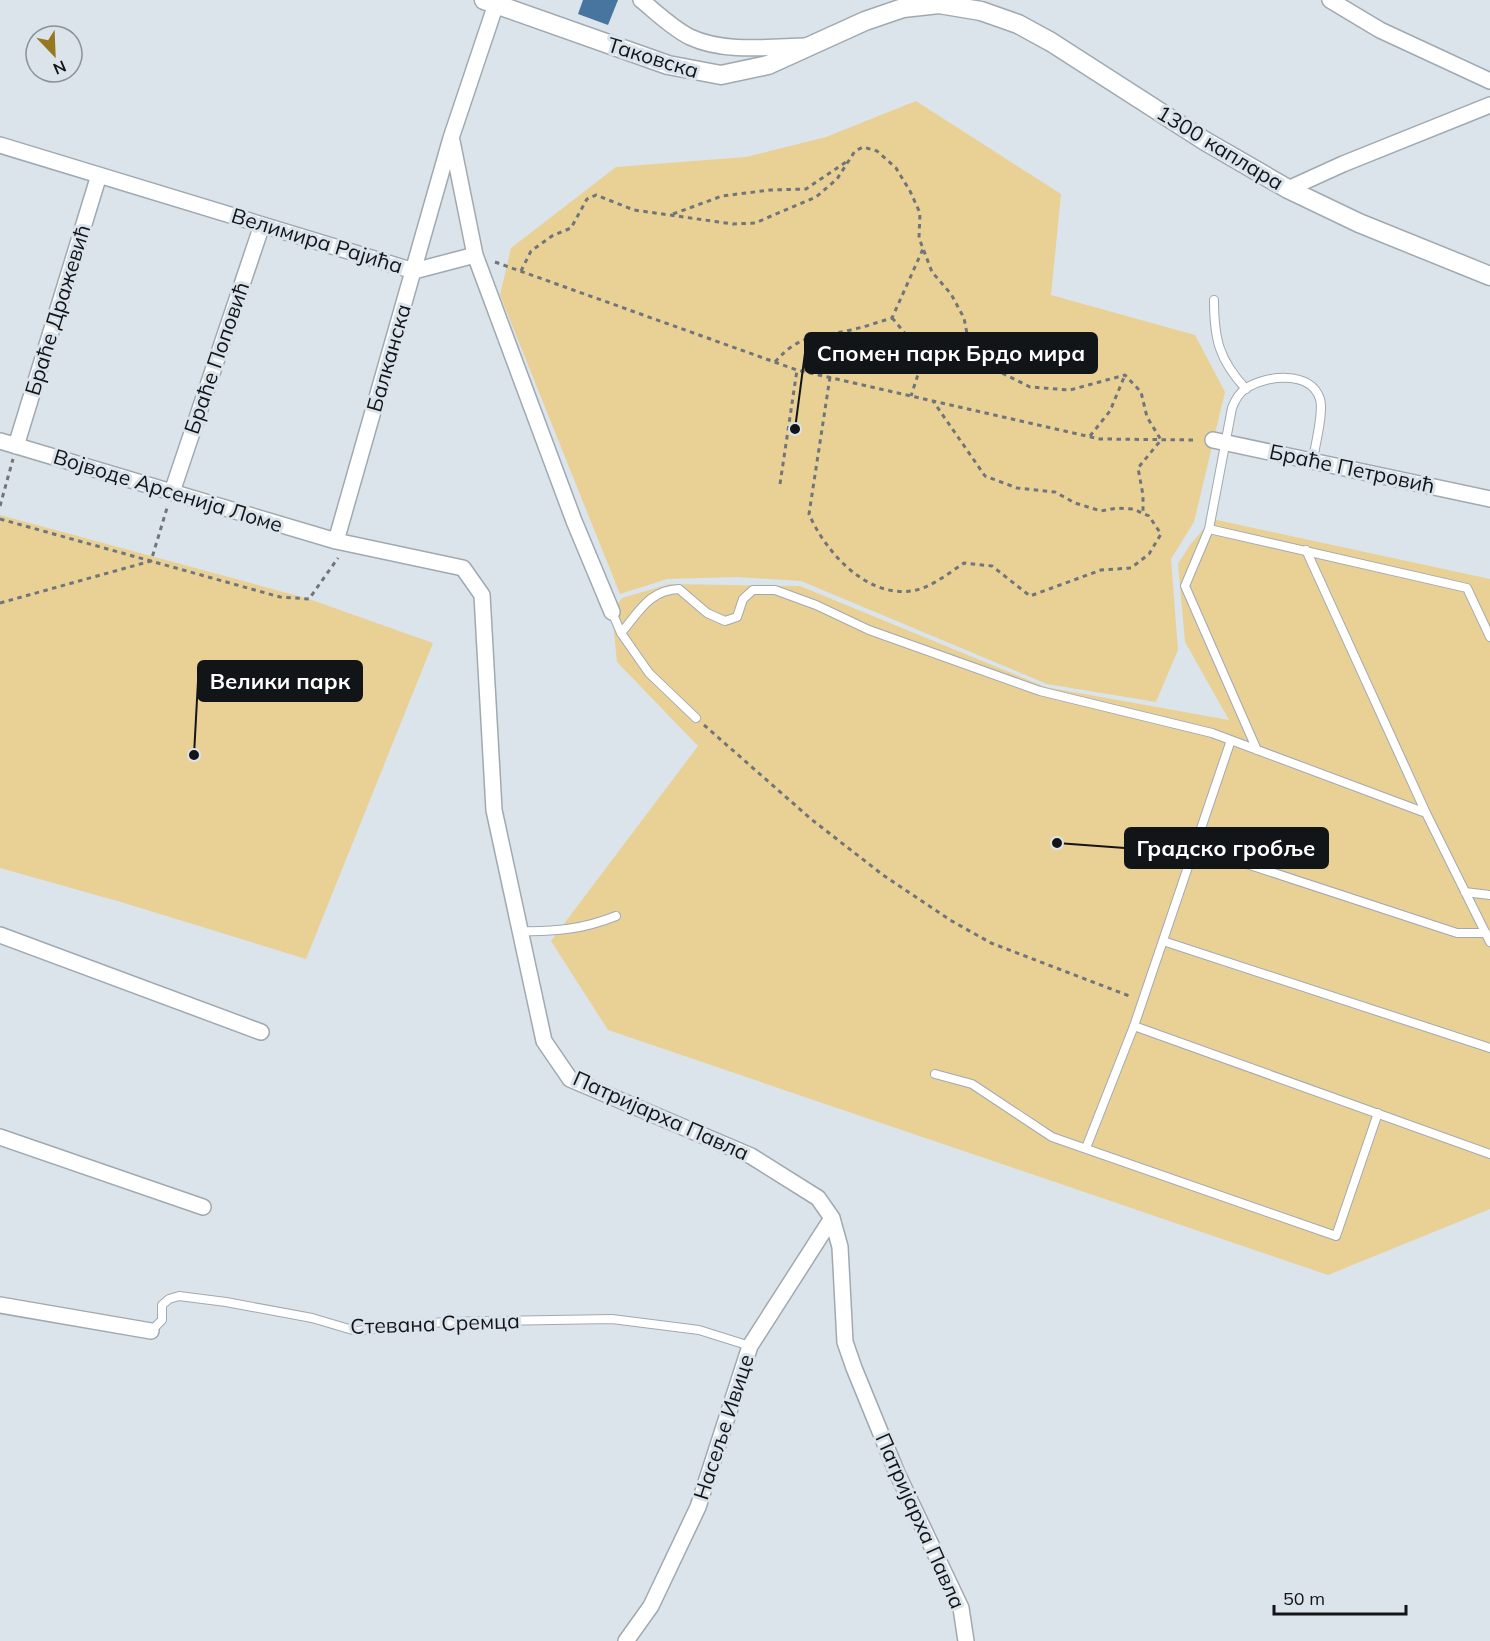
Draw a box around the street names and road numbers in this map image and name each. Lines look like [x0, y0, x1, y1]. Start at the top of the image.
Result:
street label: Таковска [605, 31, 702, 83]
street label: 1300 каплара [1152, 99, 1289, 195]
street label: Велимира Рајића [229, 202, 406, 278]
street label: Браће Дражевић [19, 221, 95, 398]
street label: Браће Поповић [178, 278, 254, 437]
street label: Балканска [360, 301, 416, 415]
street label: Браће Петровић [1267, 438, 1437, 498]
street label: Војводе Арсенија Ломе [50, 443, 286, 537]
street label: Патријарха Павла [569, 1065, 753, 1166]
street label: Стевана Сремца [350, 1307, 520, 1339]
street label: Насеље Ивице [687, 1351, 759, 1503]
street label: Патријарха Павла [870, 1429, 971, 1613]

